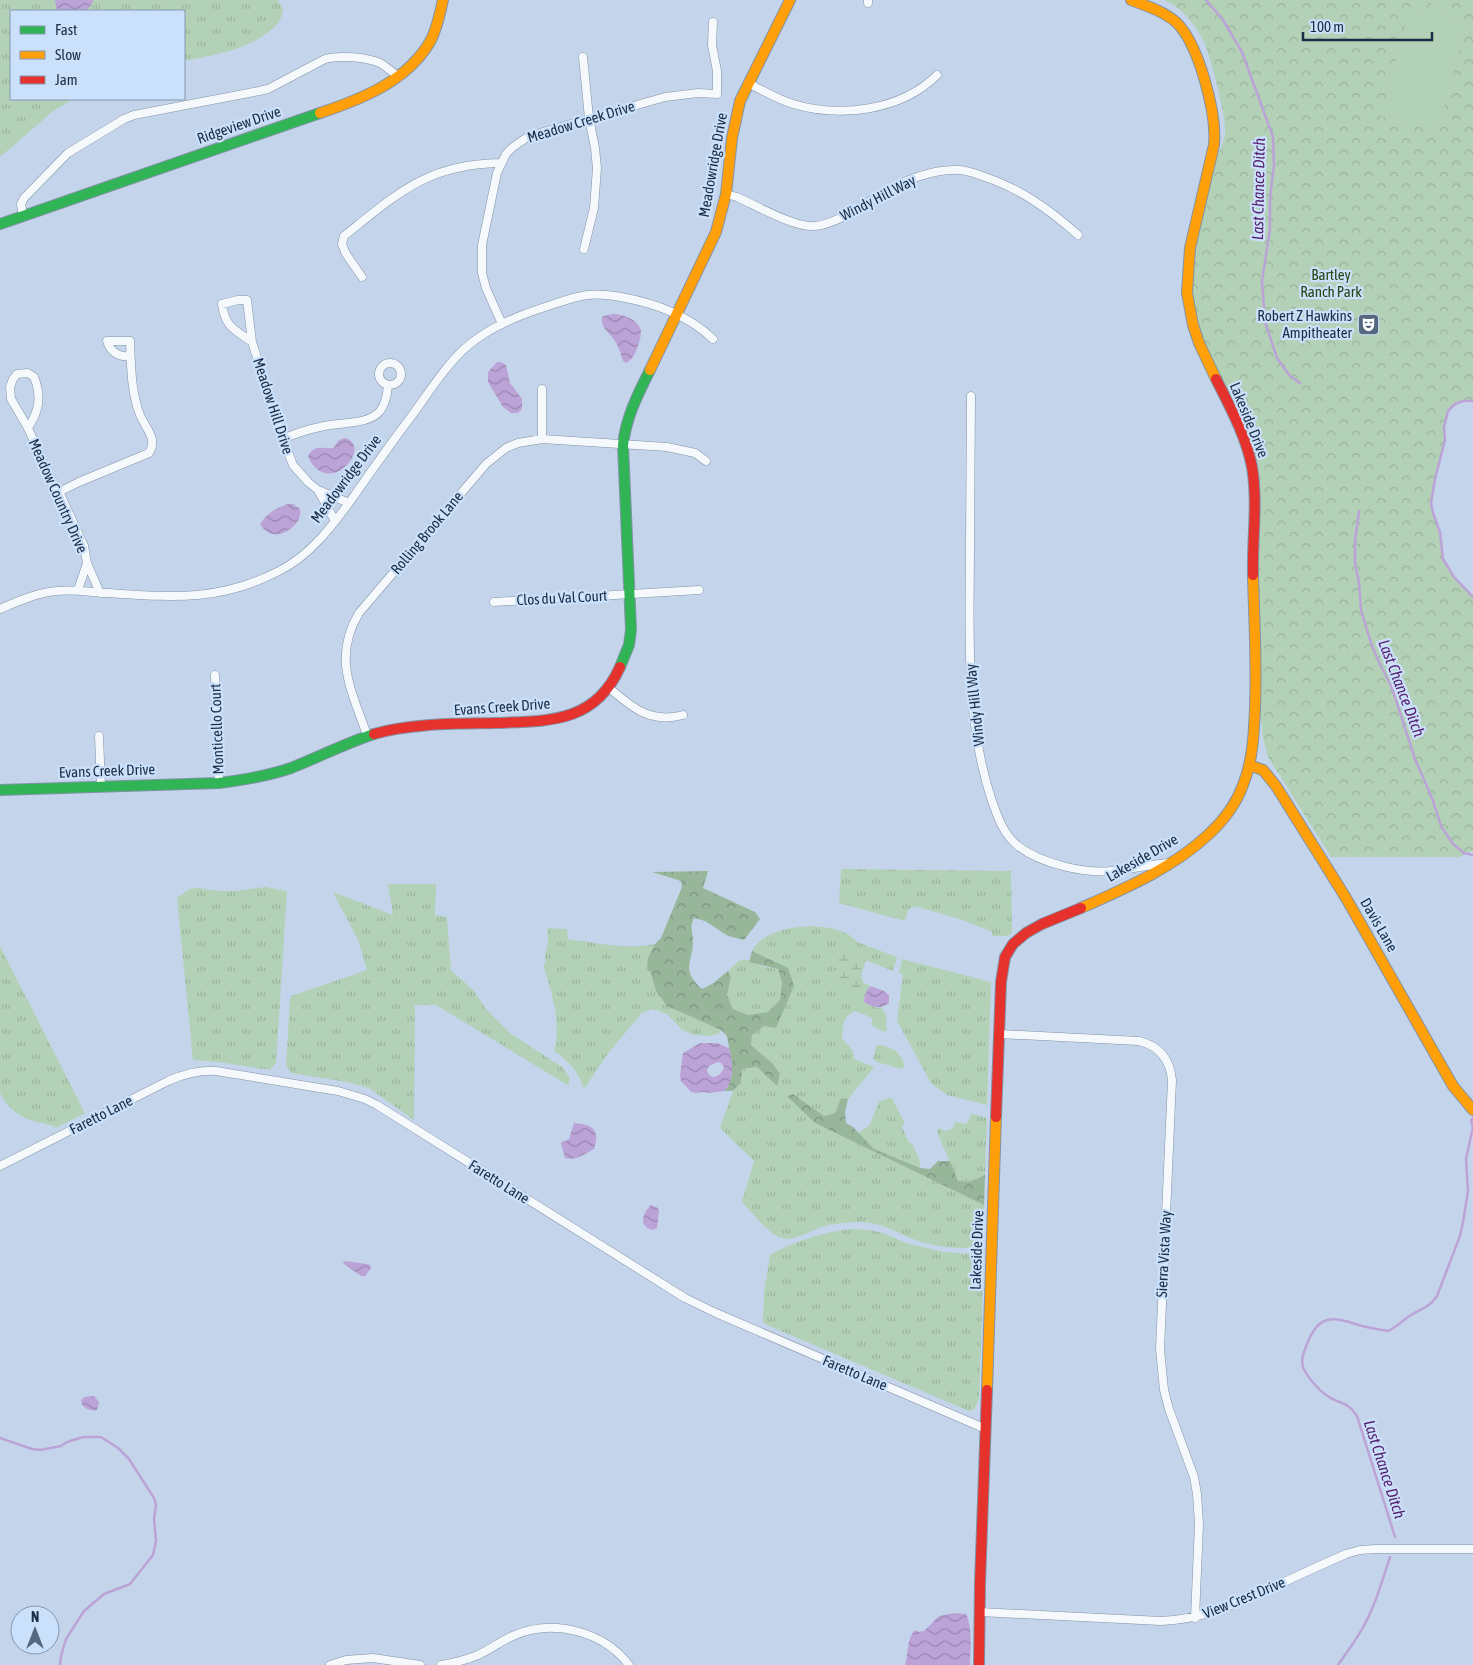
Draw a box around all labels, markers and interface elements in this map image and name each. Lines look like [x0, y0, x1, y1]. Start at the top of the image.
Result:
legend [10, 10, 185, 100]
scale bar [1303, 10, 1432, 42]
text: 100 m [1310, 18, 1344, 35]
text: Fast [55, 21, 77, 38]
text: Slow [55, 46, 81, 63]
text: Jam [55, 71, 78, 88]
street label: Meadow Creek Drive [525, 97, 637, 146]
street label: Ridgeview Drive [195, 102, 283, 147]
street label: Meadowridge Drive [695, 111, 730, 219]
water label: Last Chance Ditch [1248, 137, 1268, 240]
street label: Windy Hill Way [837, 171, 918, 224]
park label: Bartley Ranch Park [1300, 266, 1362, 300]
place label: Robert Z Hawkins Ampitheater [1257, 307, 1353, 341]
theatre icon: Robert Z Hawkins Ampitheater [1356, 313, 1380, 337]
street label: Meadow Hill Drive [250, 356, 297, 456]
street label: Lakeside Drive [1227, 380, 1272, 460]
street label: Meadowridge Drive [307, 431, 384, 526]
street label: Meadow Country Drive [26, 436, 91, 556]
street label: Rolling Brook Lane [387, 488, 466, 578]
street label: Clos du Val Court [516, 587, 608, 608]
water label: Last Chance Ditch [1375, 637, 1429, 739]
street label: Windy Hill Way [962, 663, 987, 747]
street label: Monticello Court [206, 683, 227, 775]
street label: Evans Creek Drive [453, 695, 551, 718]
street label: Evans Creek Drive [58, 760, 156, 781]
street label: Lakeside Drive [1103, 830, 1181, 885]
street label: Davis Lane [1357, 895, 1402, 955]
street label: Faretto Lane [66, 1091, 135, 1138]
street label: Faretto Lane [466, 1156, 533, 1207]
street label: Lakeside Drive [967, 1210, 986, 1290]
street label: Sierra Vista Way [1153, 1210, 1174, 1298]
street label: Faretto Lane [820, 1351, 890, 1394]
water label: Last Chance Ditch [1361, 1418, 1409, 1521]
street label: View Crest Drive [1200, 1573, 1288, 1622]
north arrow [10, 1605, 60, 1655]
text: N [31, 1609, 39, 1625]

